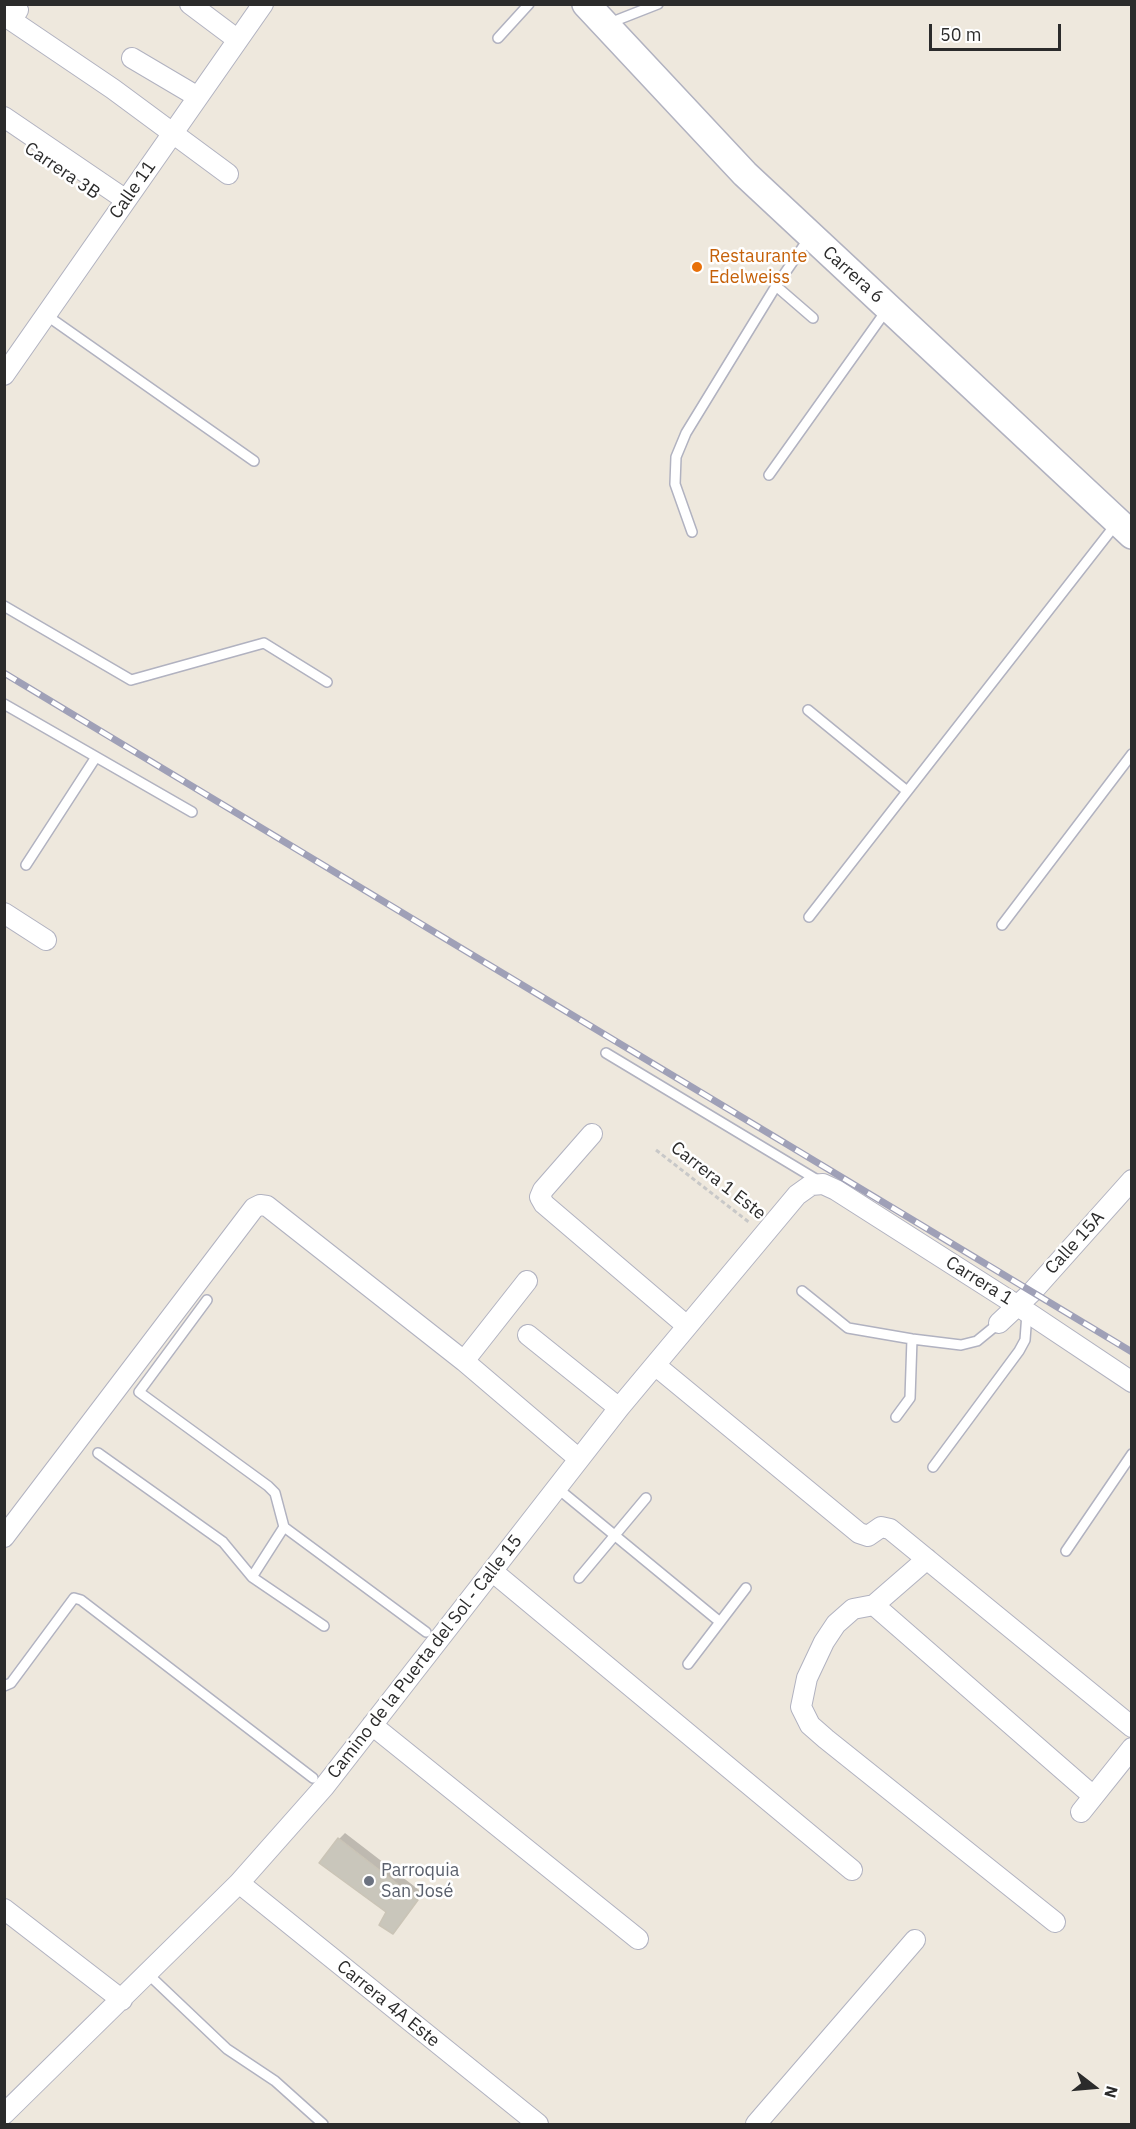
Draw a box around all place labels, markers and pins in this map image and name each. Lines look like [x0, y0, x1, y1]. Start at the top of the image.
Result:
place label: Restaurante Edelweiss [709, 246, 807, 288]
marker: Restaurante Edelweiss [690, 260, 704, 274]
place label: Parroquia San José [381, 1860, 459, 1902]
marker: Parroquia San José [362, 1874, 376, 1888]

